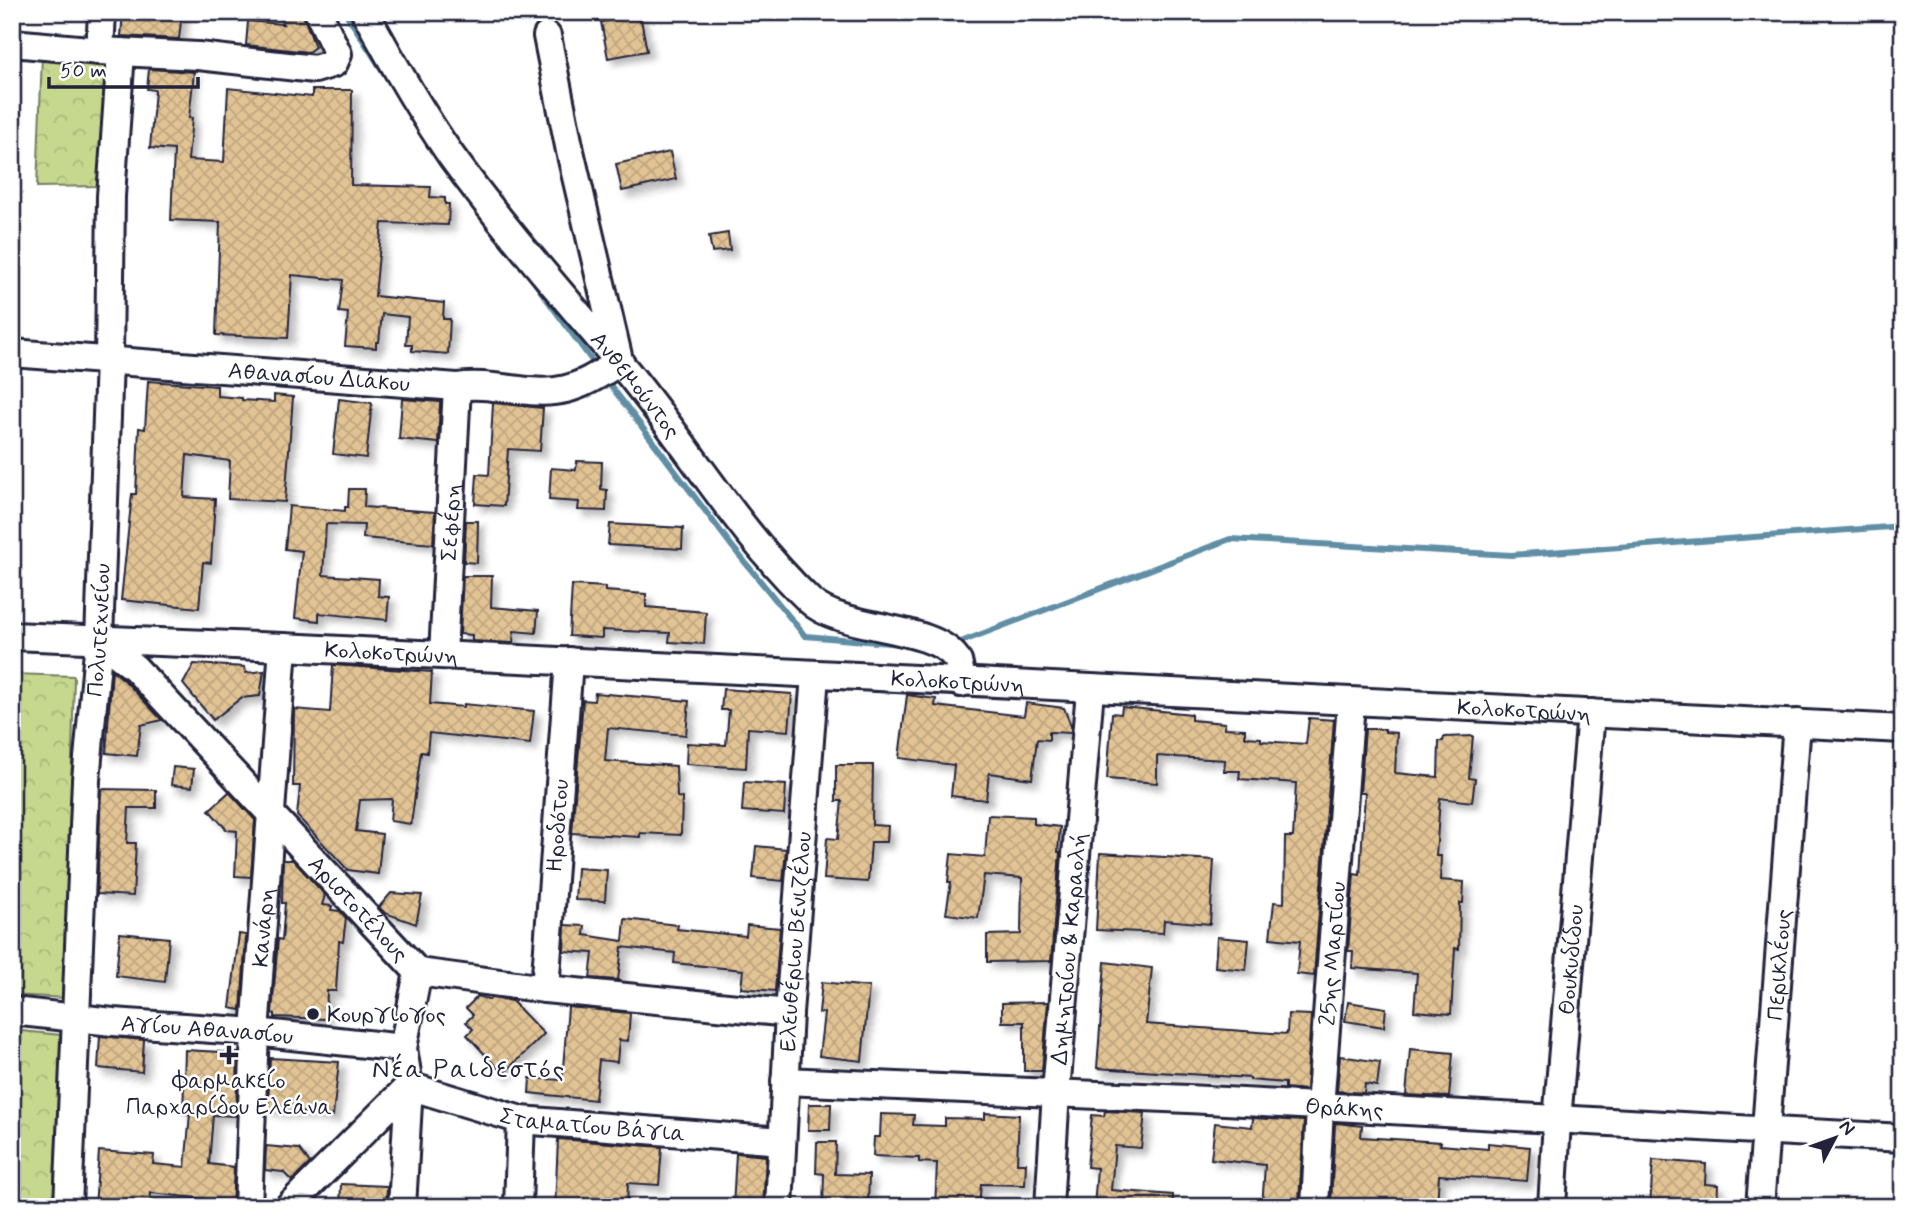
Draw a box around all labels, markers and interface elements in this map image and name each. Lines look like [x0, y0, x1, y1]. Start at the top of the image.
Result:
scale bar [49, 46, 198, 90]
text: 50 m [60, 57, 107, 85]
street label: Ανθεμούντος [583, 326, 686, 445]
street label: Αθανασίου Διάκου [227, 357, 411, 400]
street label: Σεφέρη [435, 483, 469, 562]
street label: Πολυτεχνείου [81, 563, 119, 698]
street label: Κολοκοτρώνη [324, 636, 459, 673]
street label: Κολοκοτρώνη [890, 665, 1025, 702]
street label: Κολοκοτρώνη [1456, 693, 1592, 730]
street label: Ηροδότου [541, 778, 577, 873]
street label: Ελευθέριου Βενιζέλου [774, 830, 820, 1052]
street label: Δημητρίου & Καραολή [1045, 831, 1095, 1066]
street label: Αριστοτέλους [300, 850, 414, 969]
street label: 25ης Μαρτίου [1313, 881, 1354, 1027]
street label: Κανάρη [247, 887, 282, 968]
street label: Θουκυδίδου [1553, 903, 1592, 1016]
street label: Περικλέους [1761, 908, 1800, 1022]
place label: Κουργιογος [327, 1001, 446, 1031]
marker: Κουργιογος [305, 1006, 321, 1022]
street label: Αγίου Αθανασίου [120, 1010, 295, 1053]
marker: Φαρμακείο Παρχαρίδου Ελεάνα [221, 1047, 237, 1063]
district label: Νέα Ραιδεστός [372, 1053, 566, 1087]
place label: Φαρμακείο Παρχαρίδου Ελεάνα [126, 1067, 332, 1123]
street label: Θράκης [1304, 1092, 1384, 1127]
street label: Σταματίου Βάγια [496, 1101, 686, 1150]
north arrow [1800, 1104, 1870, 1174]
text: N [1833, 1115, 1860, 1141]

